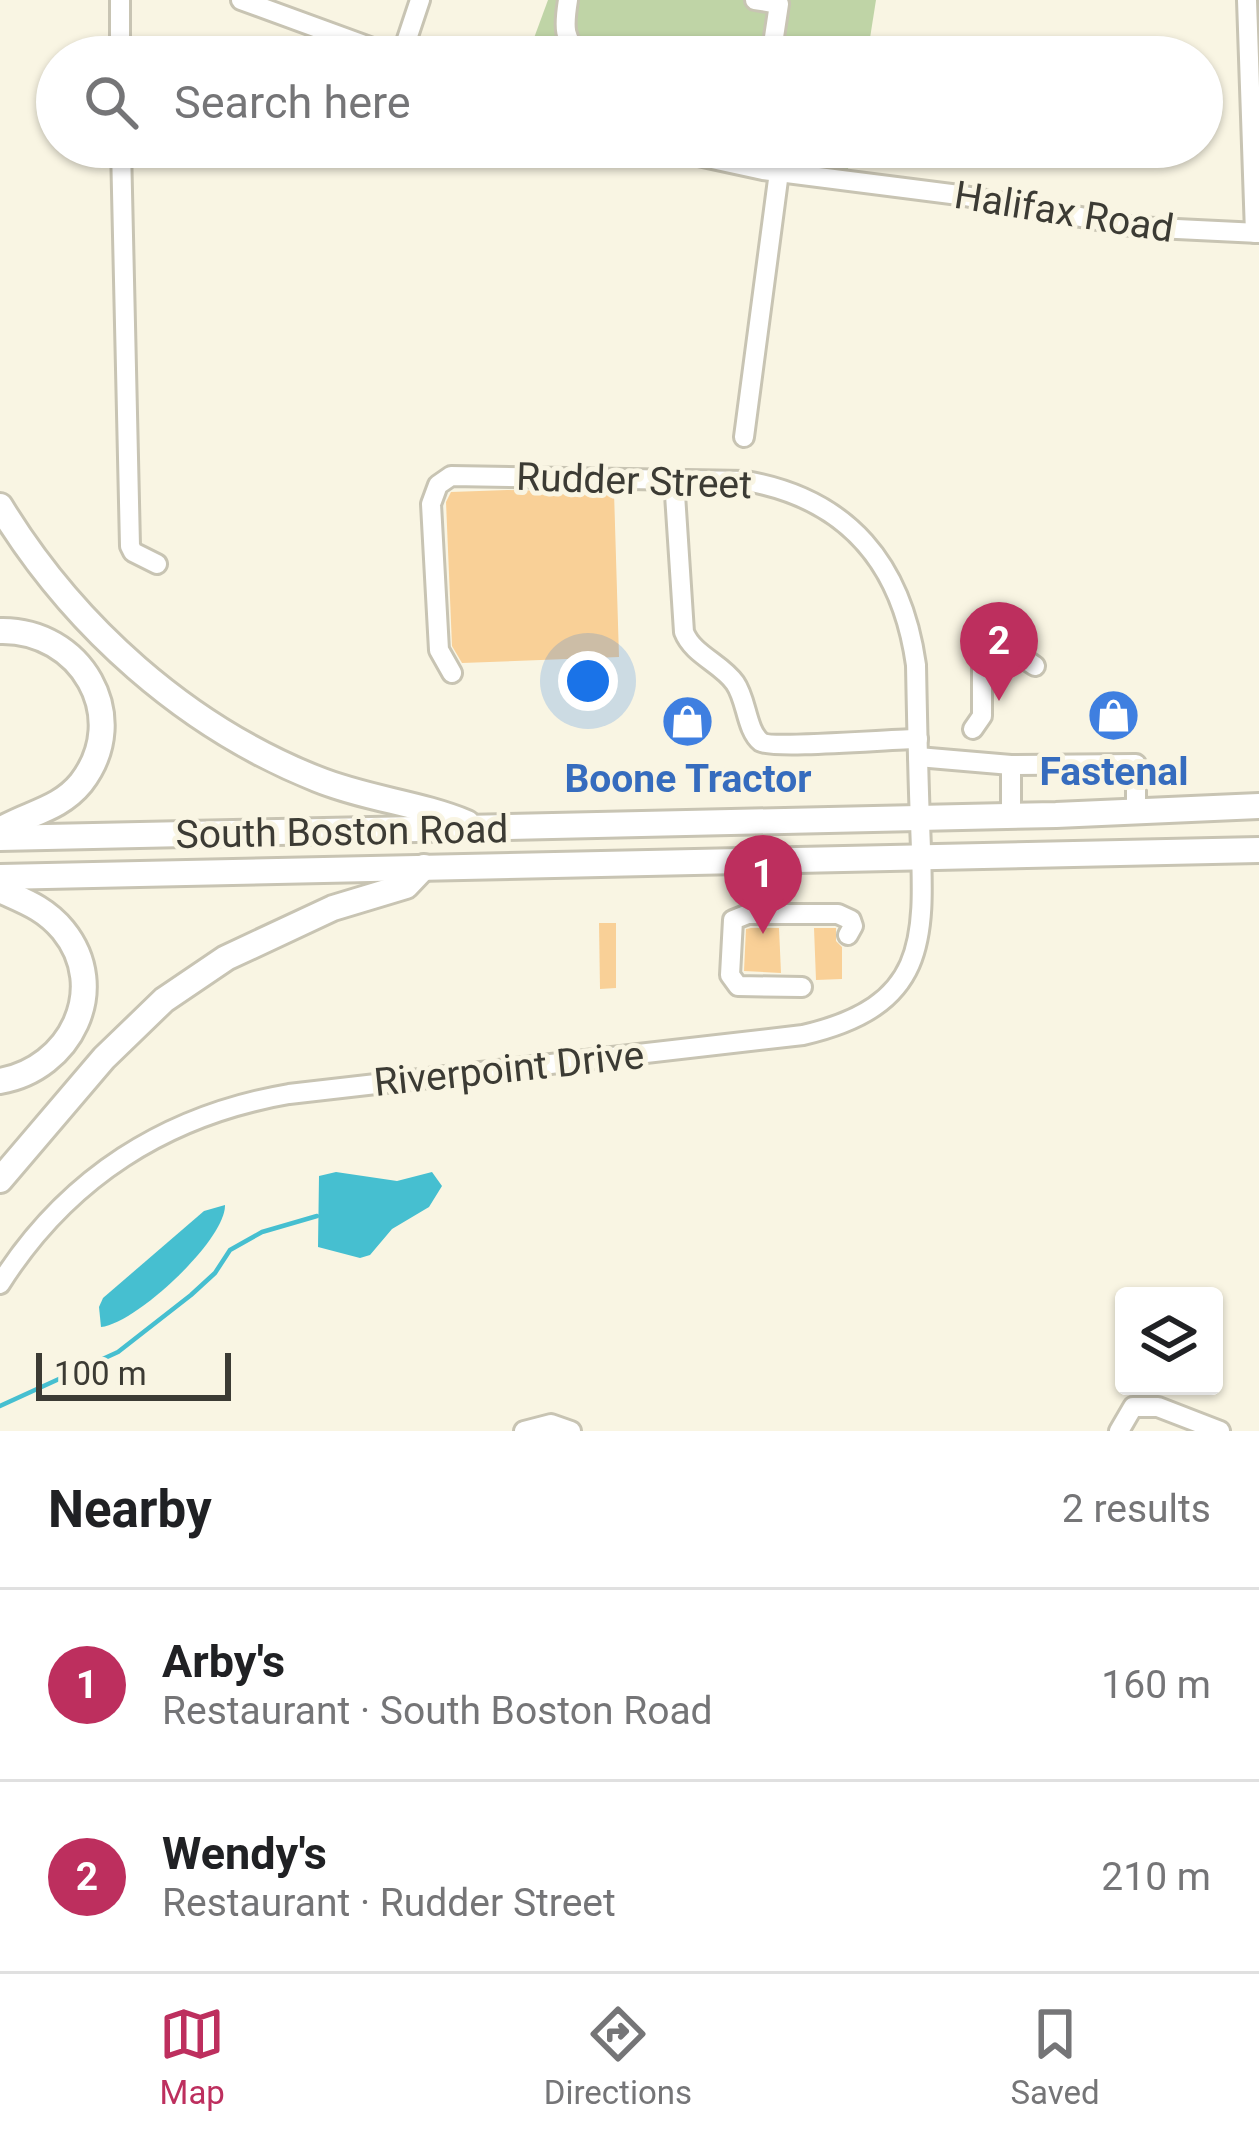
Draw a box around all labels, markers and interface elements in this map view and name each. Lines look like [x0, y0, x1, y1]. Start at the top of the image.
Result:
search box [36, 36, 1223, 168]
icon: search [78, 69, 144, 135]
text: Search here [174, 76, 411, 129]
street label: Halifax Road [951, 172, 1177, 252]
street label: Rudder Street [515, 454, 753, 508]
pin: 2 [960, 602, 1038, 701]
your location [558, 651, 618, 711]
shop icon: Fastenal [1086, 687, 1142, 743]
shop icon: Boone Tractor [660, 694, 716, 750]
place label: Fastenal [1040, 749, 1188, 795]
place label: Boone Tractor [564, 756, 812, 802]
street label: South Boston Road [175, 806, 509, 858]
pin: 1 [724, 835, 802, 934]
street label: Riverpoint Drive [372, 1032, 646, 1106]
map controls [1115, 1287, 1223, 1395]
button: layers [1115, 1287, 1223, 1395]
scale bar [36, 1347, 231, 1400]
text: 100 m [54, 1354, 147, 1393]
text: Nearby [48, 1480, 212, 1539]
text: 2 results [1062, 1486, 1211, 1532]
text: Arby's [162, 1635, 285, 1688]
text: 1 [76, 1662, 98, 1708]
text: 160 m [1101, 1662, 1211, 1708]
text: Restaurant · South Boston Road [162, 1688, 713, 1734]
text: Wendy's [162, 1827, 327, 1880]
text: 2 [76, 1854, 98, 1900]
text: 210 m [1101, 1854, 1211, 1900]
text: Restaurant · Rudder Street [162, 1880, 616, 1926]
tab: Map [159, 2001, 225, 2112]
tab: Directions [544, 2001, 692, 2112]
tab: Saved [1011, 2001, 1100, 2112]

